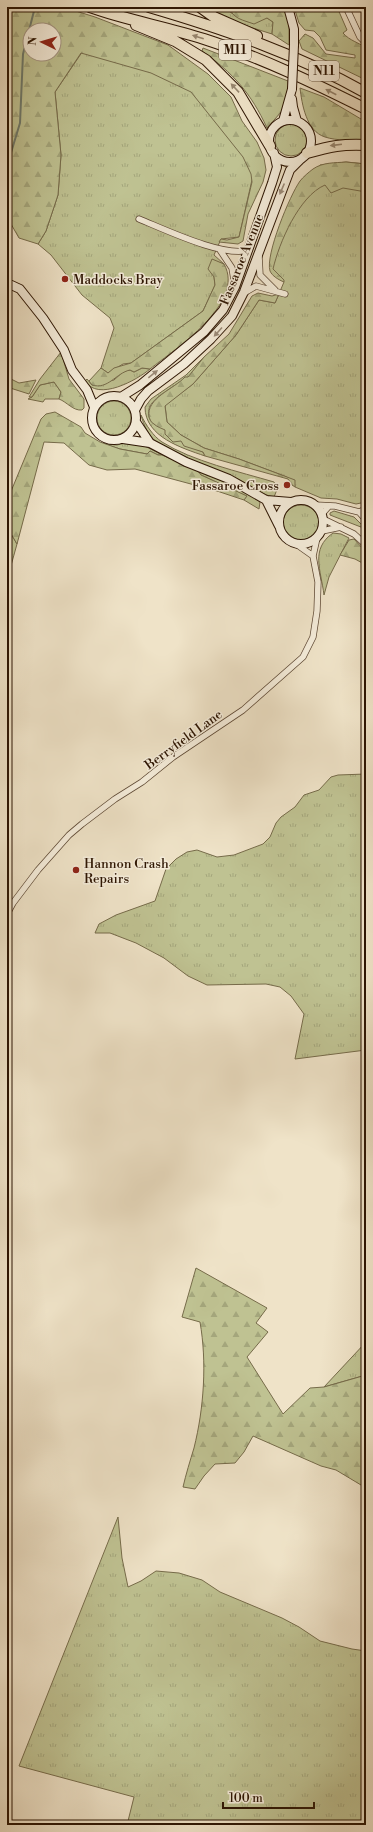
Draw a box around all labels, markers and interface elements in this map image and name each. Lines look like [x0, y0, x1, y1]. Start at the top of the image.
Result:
north arrow [22, 22, 62, 62]
one-way arrow [192, 34, 204, 40]
text: N [26, 36, 40, 46]
road number: M11 [219, 40, 251, 60]
road number: N11 [309, 61, 339, 81]
one-way arrow [230, 83, 239, 94]
one-way arrow [325, 89, 337, 95]
one-way arrow [330, 142, 342, 148]
one-way arrow [279, 183, 285, 194]
street label: Fassaroe Avenue [216, 211, 268, 307]
place label: Maddocks Bray [73, 272, 164, 288]
marker: Maddocks Bray [60, 274, 70, 284]
one-way arrow [213, 326, 222, 337]
one-way arrow [148, 369, 158, 378]
place label: Fassaroe Cross [192, 478, 279, 494]
marker: Fassaroe Cross [282, 480, 292, 490]
street label: Berryfield Lane [141, 706, 226, 774]
place label: Hannon Crash Repairs [84, 856, 169, 887]
marker: Hannon Crash Repairs [71, 865, 81, 875]
scale bar [223, 1784, 314, 1810]
text: 100 m [229, 1791, 263, 1806]

